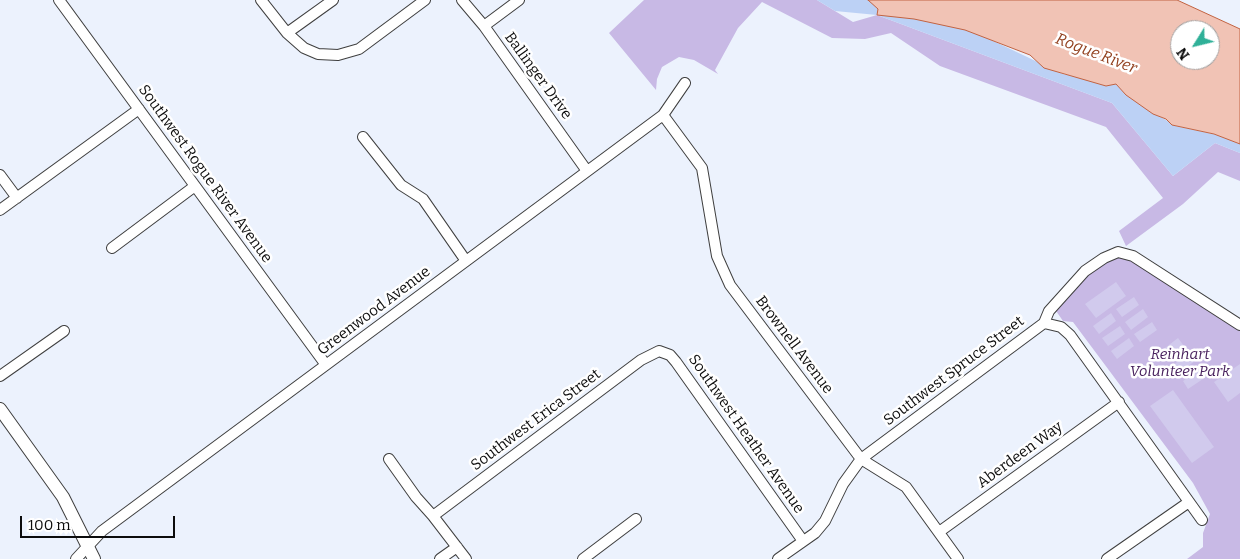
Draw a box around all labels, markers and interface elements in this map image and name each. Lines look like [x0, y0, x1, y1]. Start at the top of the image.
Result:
north arrow [1170, 20, 1220, 70]
street label: Ballinger Drive [500, 29, 576, 123]
water label: Rogue River [1053, 30, 1139, 78]
text: N [1173, 44, 1193, 63]
street label: Southwest Rogue River Avenue [134, 82, 276, 266]
street label: Greenwood Avenue [314, 263, 434, 359]
street label: Brownell Avenue [751, 292, 837, 398]
street label: Southwest Spruce Street [880, 312, 1028, 430]
park label: Reinhart Volunteer Park [1130, 346, 1230, 381]
street label: Southwest Heather Avenue [684, 351, 808, 517]
street label: Southwest Erica Street [468, 365, 604, 475]
street label: Aberdeen Way [974, 418, 1066, 492]
scale bar [22, 506, 178, 538]
text: 100 m [28, 516, 71, 534]

